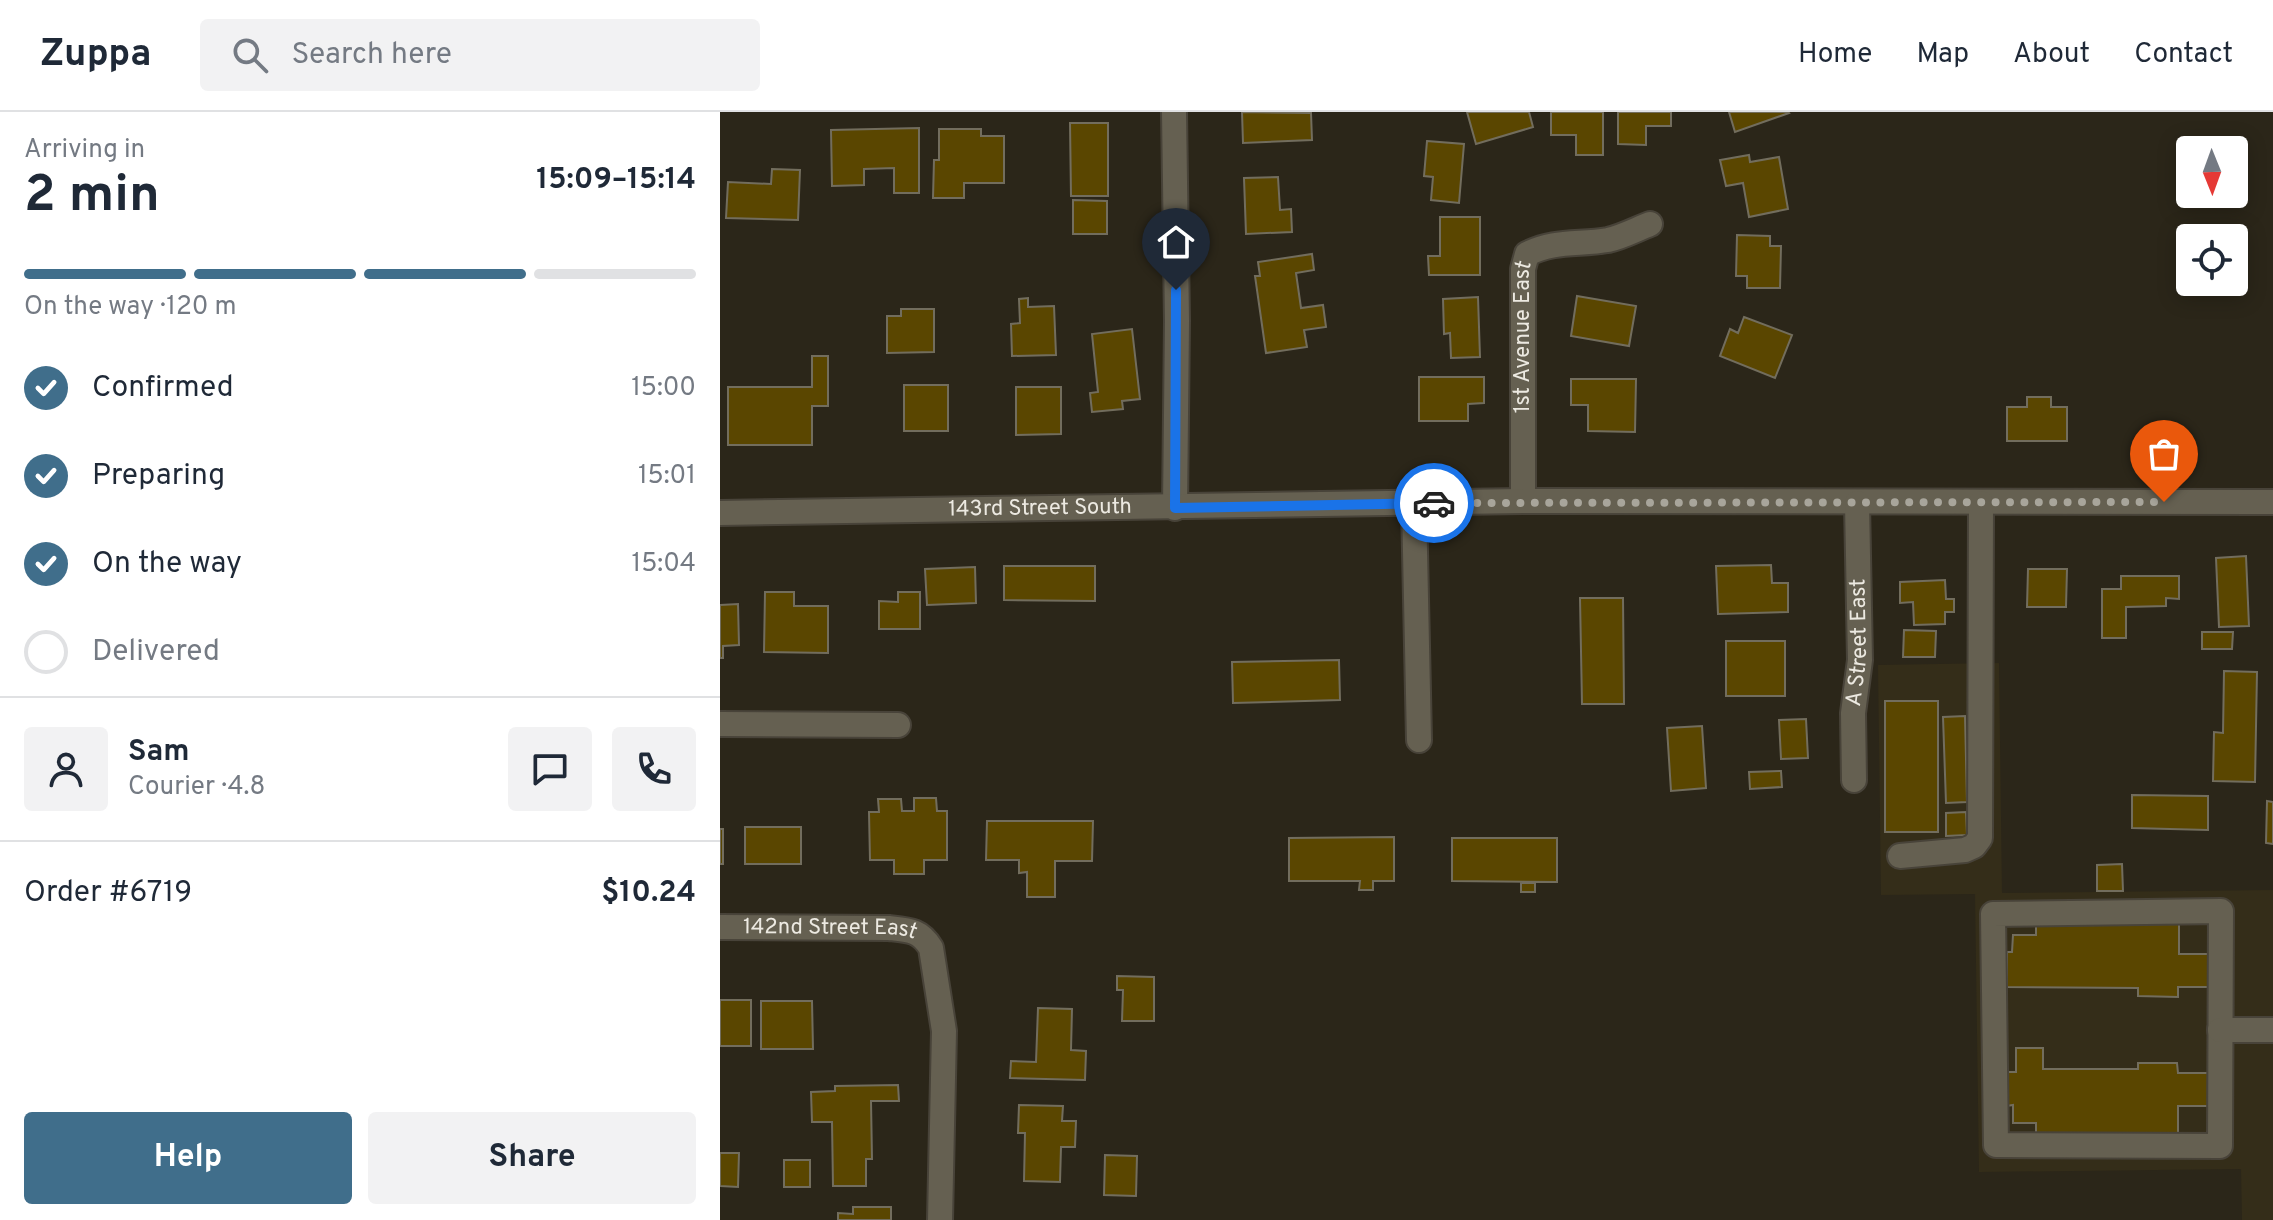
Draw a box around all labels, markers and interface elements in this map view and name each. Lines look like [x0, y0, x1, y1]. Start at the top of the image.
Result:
search box [200, 19, 760, 91]
text: Zuppa [40, 31, 152, 80]
icon: search [228, 33, 272, 77]
text: Search here [292, 37, 452, 74]
text: Home [1798, 37, 1872, 73]
text: Map [1916, 37, 1969, 73]
text: About [2013, 37, 2090, 73]
text: Contact [2134, 37, 2233, 73]
text: Arriving in [24, 134, 145, 167]
north arrow [2176, 136, 2248, 208]
map controls [2176, 136, 2248, 296]
text: 15:09–15:14 [536, 162, 696, 199]
text: 2 min [24, 164, 160, 230]
pin [1142, 208, 1210, 290]
icon: home [1154, 220, 1198, 264]
button: locate [2176, 224, 2248, 296]
street label: 1st Avenue East [1510, 258, 1538, 413]
text: On the way · 120 m [24, 291, 237, 324]
icon: check [24, 366, 68, 410]
text: Confirmed [92, 370, 234, 407]
text: 15:00 [631, 372, 696, 405]
pin [2130, 420, 2198, 502]
icon: bag [2142, 432, 2186, 476]
icon: check [24, 454, 68, 498]
text: Preparing [92, 458, 225, 495]
text: 15:01 [638, 460, 696, 493]
courier [1394, 463, 1474, 543]
icon: car [1412, 481, 1456, 525]
street label: 143rd Street South [948, 493, 1132, 523]
icon: check [24, 542, 68, 586]
text: On the way [92, 546, 242, 583]
text: 15:04 [631, 548, 696, 581]
street label: A Street East [1841, 578, 1874, 708]
text: Delivered [92, 634, 220, 671]
button: person [24, 727, 108, 811]
button: chat [508, 727, 592, 811]
button: phone [612, 727, 696, 811]
text: Sam [128, 734, 190, 771]
text: Courier · 4.8 [128, 771, 265, 804]
text: Order #6719 [24, 875, 192, 912]
text: $10.24 [601, 875, 696, 912]
street label: 142nd Street East [743, 914, 921, 946]
button: Help [24, 1112, 352, 1204]
button: Share [368, 1112, 696, 1204]

